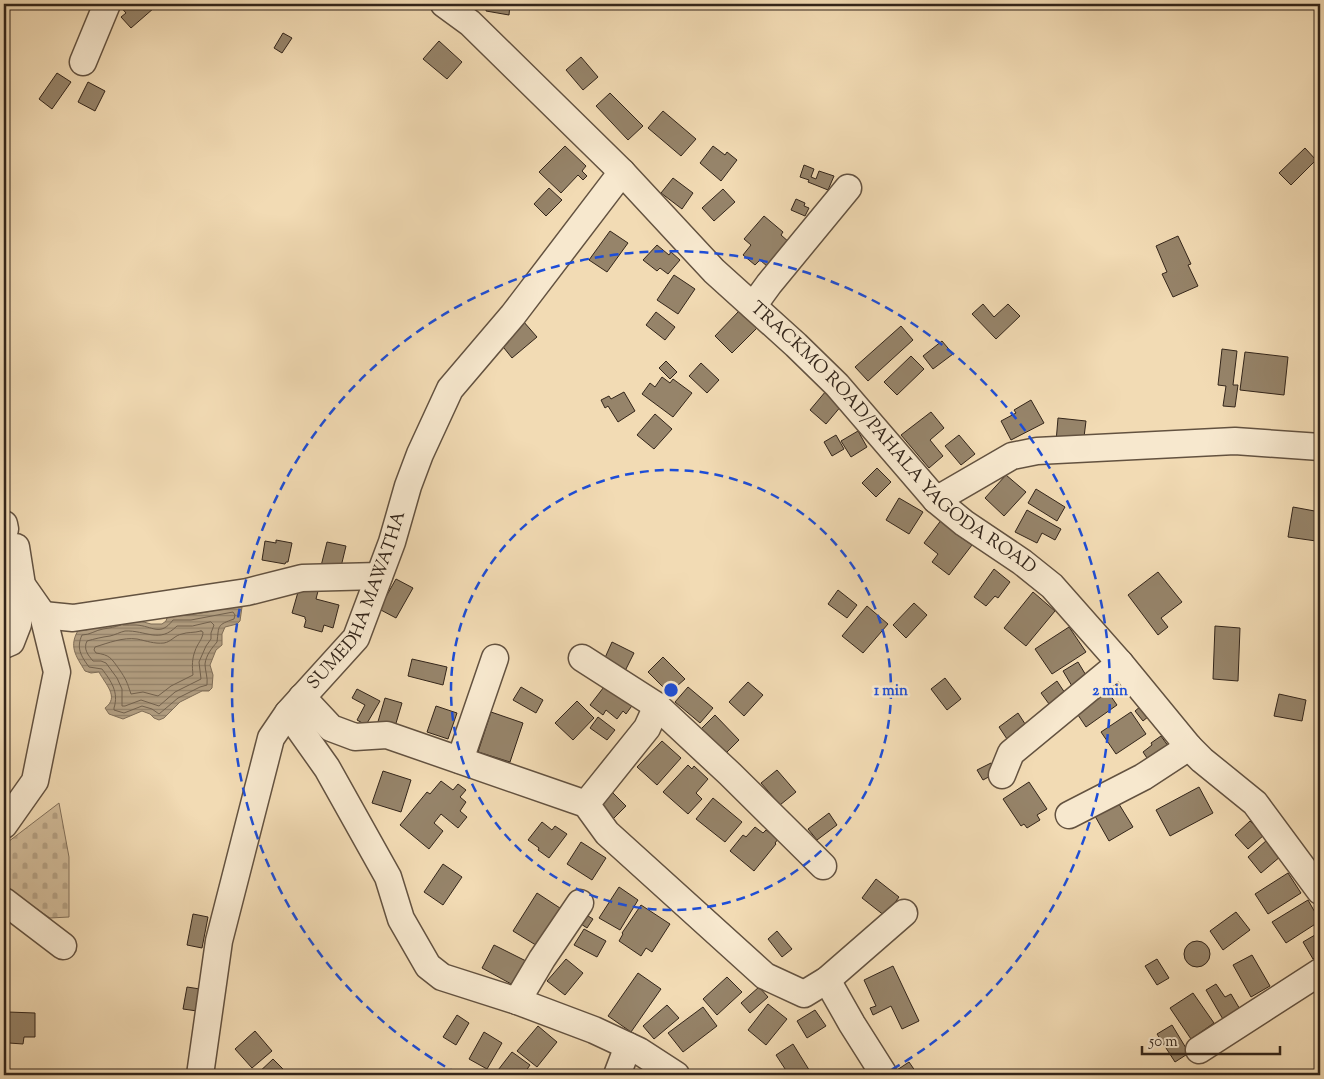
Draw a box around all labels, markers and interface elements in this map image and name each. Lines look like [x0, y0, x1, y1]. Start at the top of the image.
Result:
street label: TRACKMO ROAD/PAHALA YAGODA ROAD [744, 296, 1041, 581]
street label: SUMEDHA MAWATHA [302, 508, 413, 696]
centre of rings [662, 681, 680, 699]
text: 1 min [874, 681, 908, 702]
text: 2 min [1092, 681, 1128, 702]
scale bar [1142, 1024, 1279, 1056]
text: 50 m [1148, 1032, 1178, 1053]

